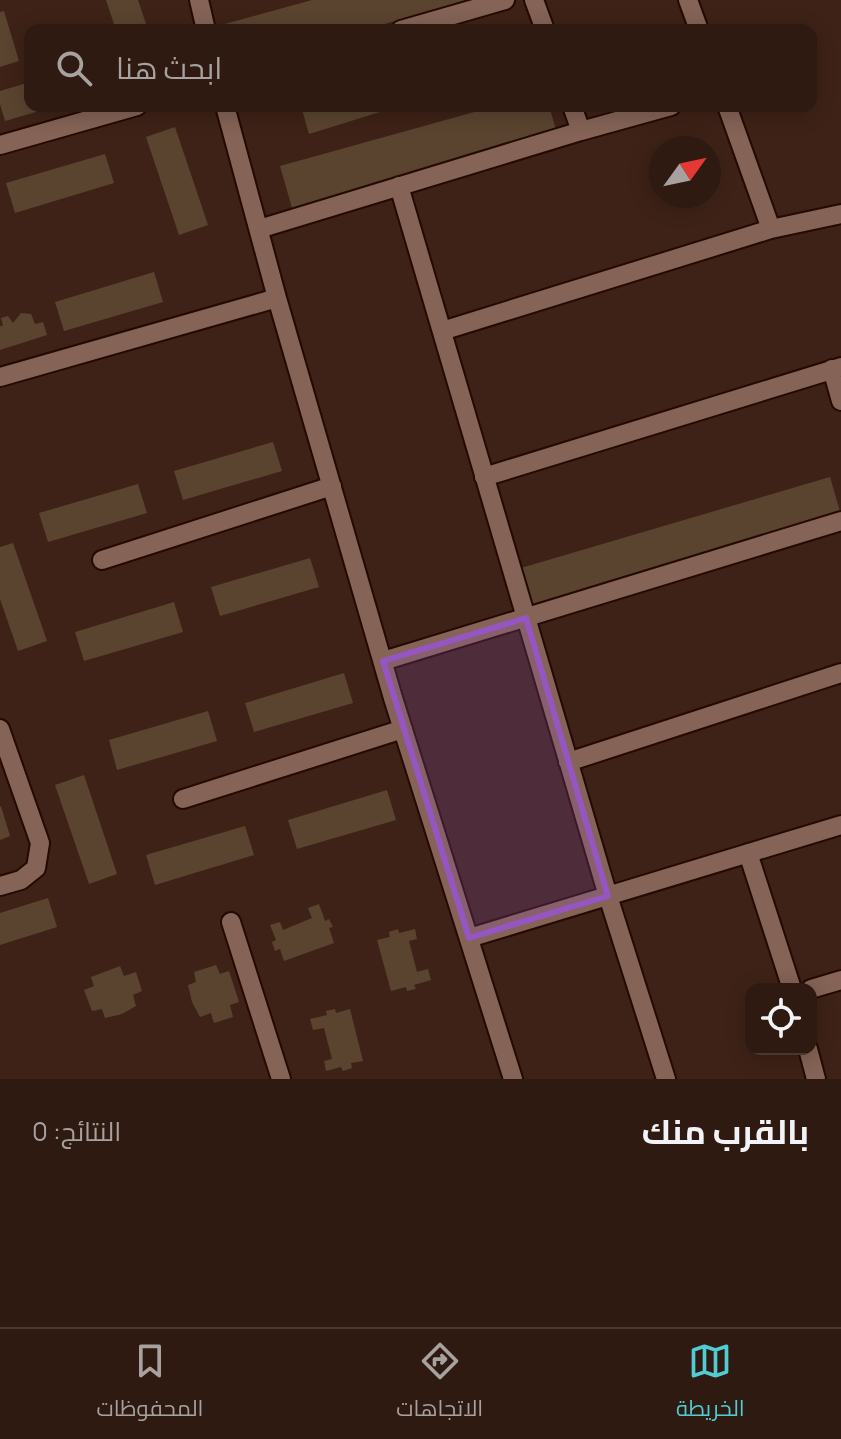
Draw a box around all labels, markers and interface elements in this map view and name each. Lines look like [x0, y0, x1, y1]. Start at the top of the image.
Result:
search box [24, 24, 817, 112]
icon: search [52, 46, 96, 90]
text: ابحث هنا [116, 47, 222, 88]
north arrow [649, 136, 721, 208]
map controls [745, 983, 817, 1055]
button: locate [745, 983, 817, 1055]
text: بالقرب منك [642, 1108, 809, 1154]
text: النتائج: 0 [32, 1113, 121, 1149]
tab: المحفوظات [96, 1339, 203, 1429]
tab: الاتجاهات [396, 1339, 483, 1429]
tab: الخريطة [676, 1339, 745, 1429]

